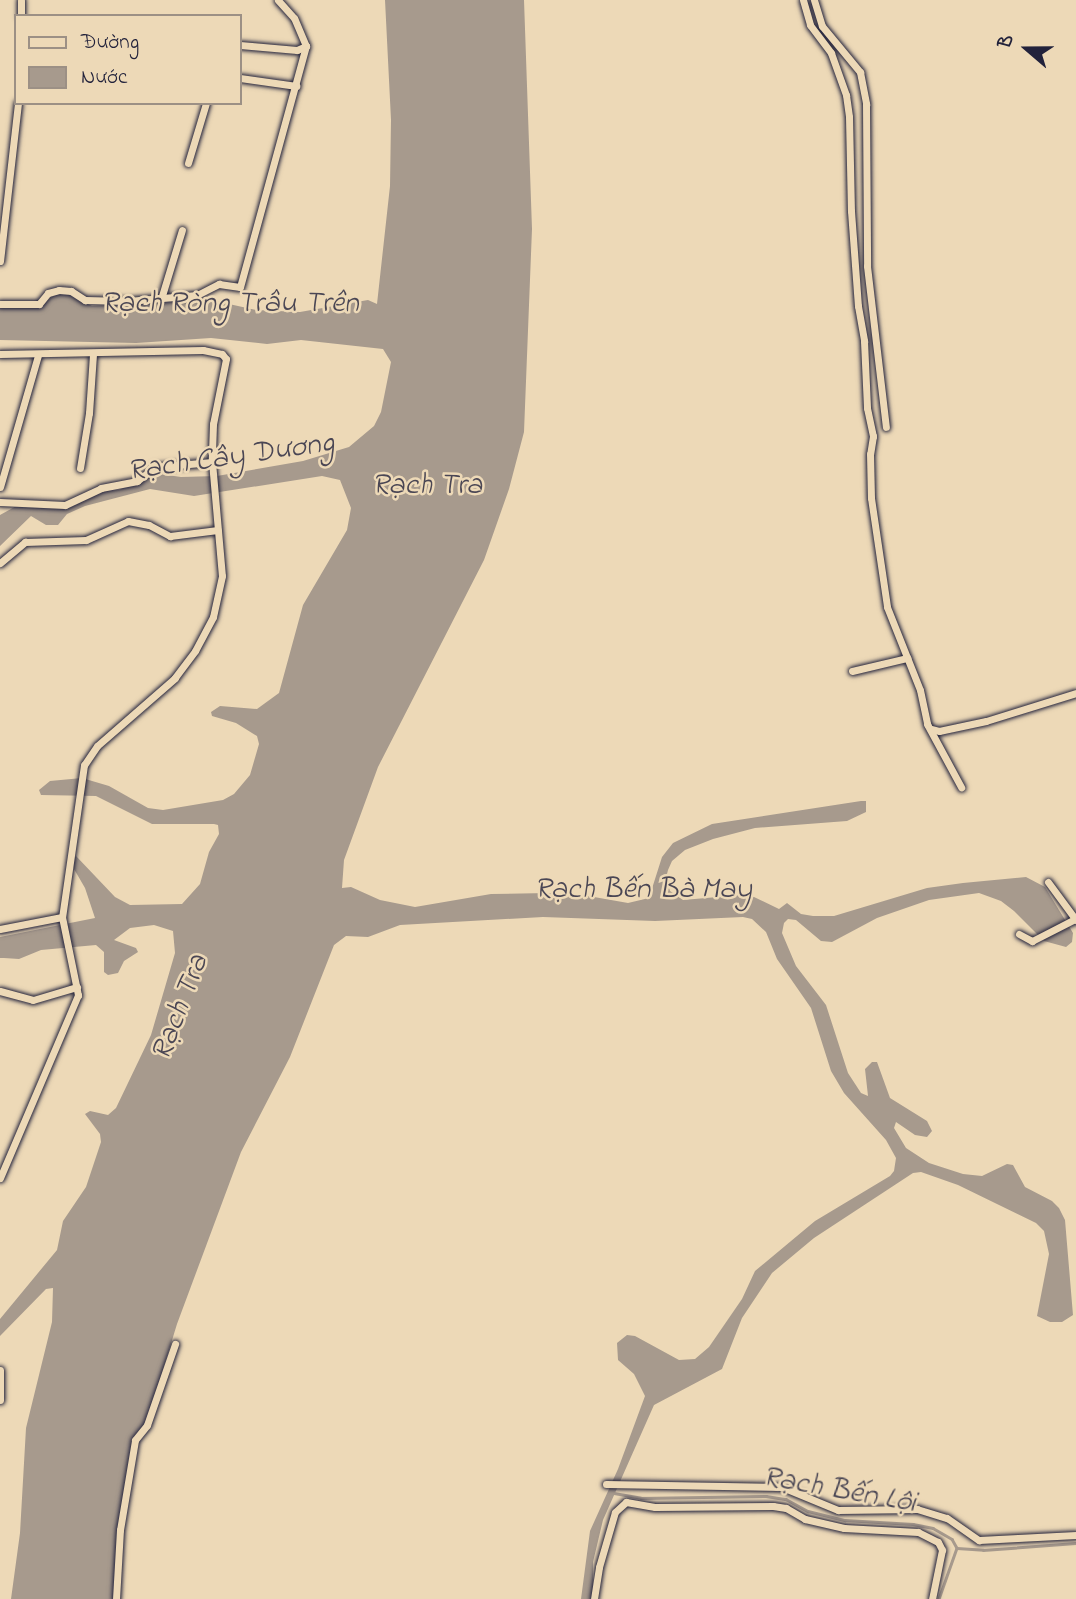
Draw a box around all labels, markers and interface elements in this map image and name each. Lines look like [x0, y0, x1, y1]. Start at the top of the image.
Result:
legend [14, 14, 242, 105]
north arrow [992, 14, 1062, 84]
text: Đường [81, 28, 139, 58]
text: B [992, 31, 1022, 52]
text: Nước [81, 63, 127, 93]
water label: Rạch Ròng Trâu Trên [101, 286, 359, 322]
water label: Rạch Cây Dương [126, 426, 336, 490]
water label: Rạch Tra [372, 468, 482, 504]
water label: Rạch Bến Bà May [534, 872, 752, 908]
water label: Rạch Tra [144, 950, 218, 1066]
water label: Rạch Bến Lội [760, 1460, 918, 1522]

